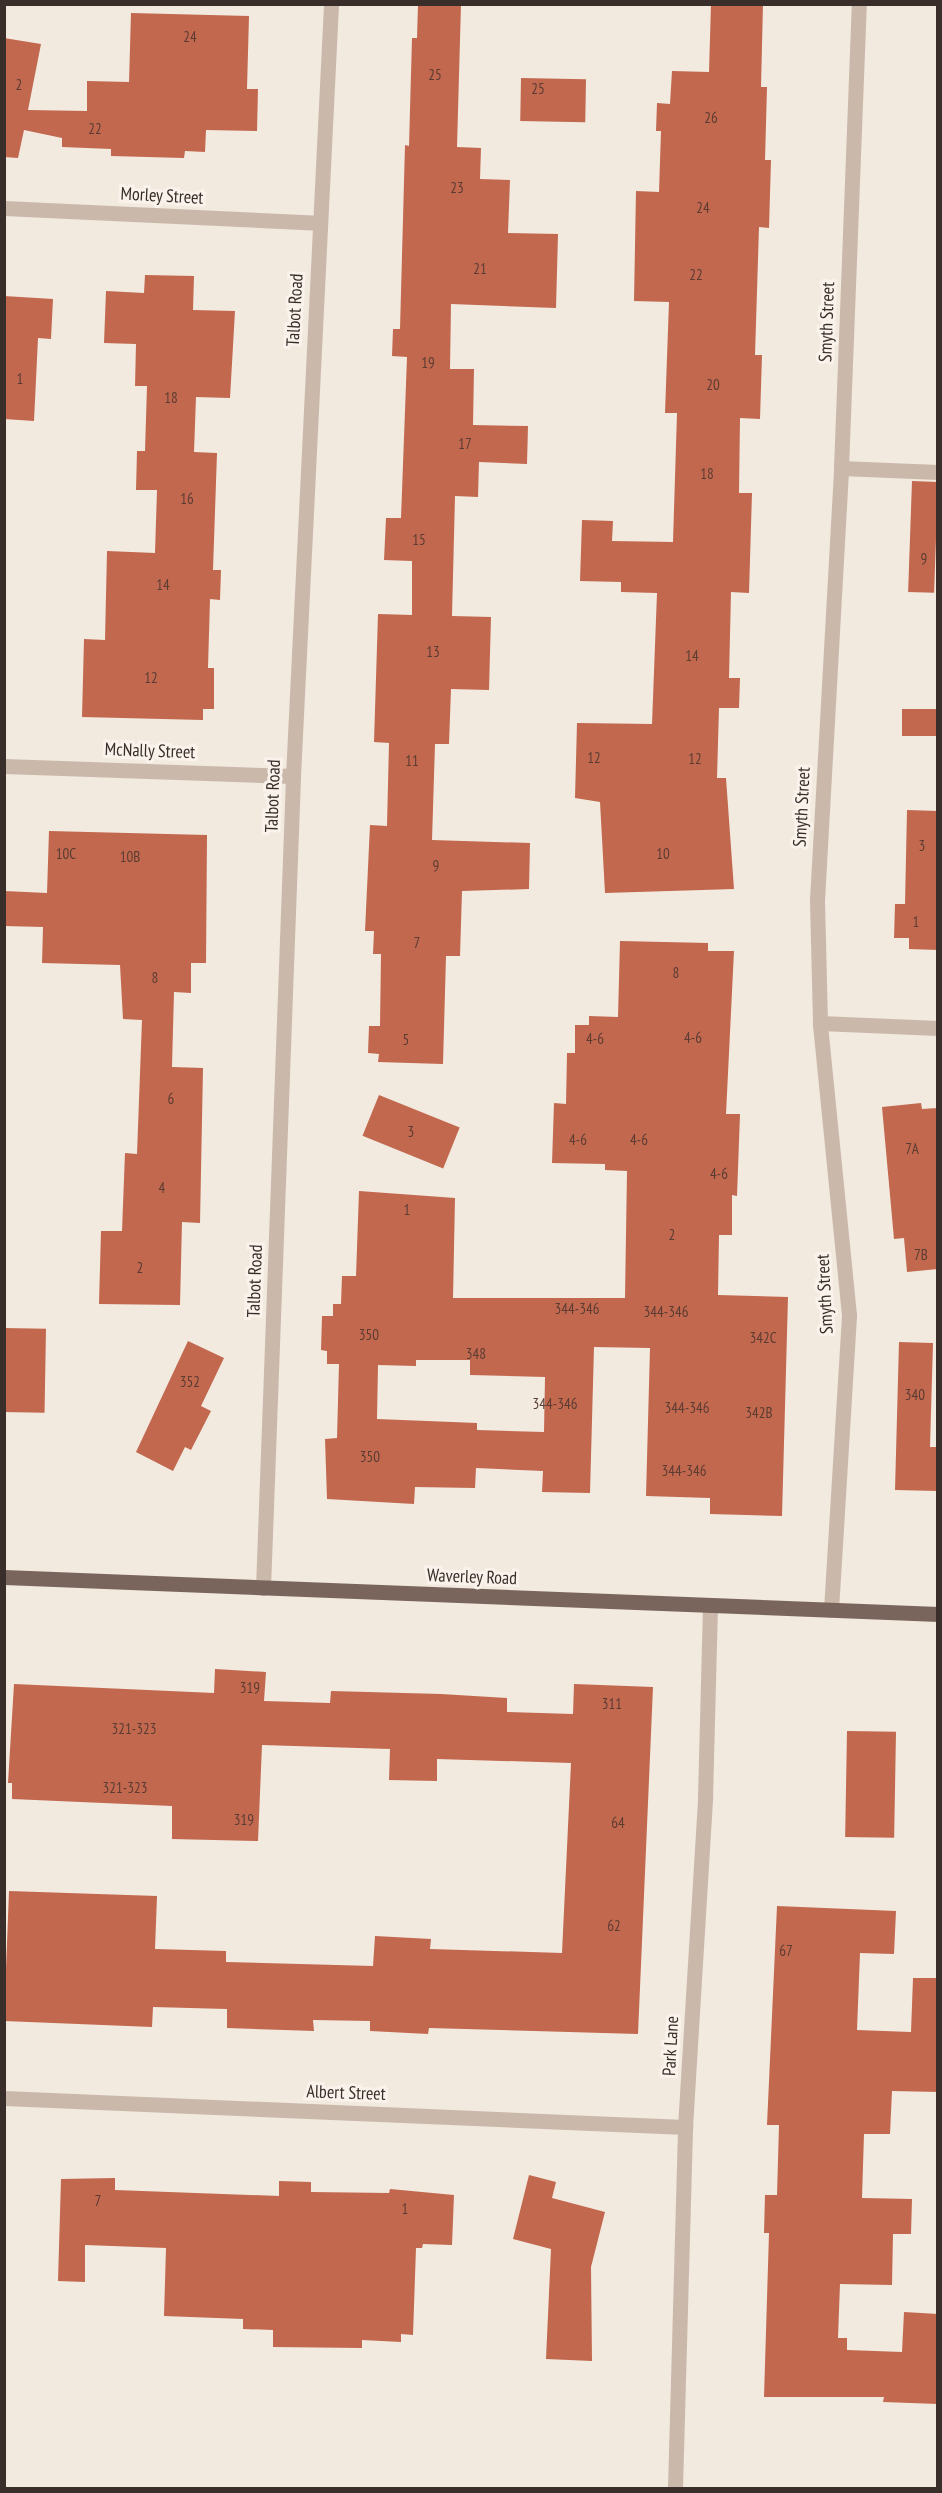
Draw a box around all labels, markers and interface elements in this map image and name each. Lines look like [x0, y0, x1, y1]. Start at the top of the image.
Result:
house number: 24 [183, 28, 197, 46]
house number: 25 [428, 66, 442, 84]
house number: 2 [16, 76, 22, 94]
house number: 25 [531, 80, 545, 98]
house number: 26 [704, 109, 718, 127]
house number: 22 [88, 120, 102, 138]
house number: 23 [450, 179, 464, 197]
street label: Morley Street [120, 183, 204, 209]
house number: 24 [696, 199, 710, 217]
house number: 21 [473, 260, 487, 278]
house number: 22 [689, 266, 703, 284]
street label: Talbot Road [282, 273, 308, 347]
street label: Smyth Street [815, 282, 839, 362]
house number: 19 [421, 354, 435, 372]
house number: 1 [17, 370, 23, 388]
house number: 20 [706, 376, 720, 394]
house number: 18 [164, 389, 178, 407]
house number: 17 [458, 435, 472, 453]
house number: 18 [700, 465, 714, 483]
house number: 16 [180, 490, 194, 508]
house number: 15 [412, 531, 426, 549]
house number: 9 [921, 550, 927, 568]
house number: 14 [156, 576, 170, 594]
house number: 13 [426, 643, 440, 661]
house number: 14 [685, 647, 699, 665]
house number: 12 [144, 669, 158, 687]
street label: McNally Street [104, 739, 196, 763]
house number: 12 [587, 749, 601, 767]
house number: 12 [688, 750, 702, 768]
house number: 11 [405, 752, 419, 770]
street label: Talbot Road [261, 759, 285, 833]
street label: Smyth Street [789, 766, 815, 848]
house number: 3 [919, 837, 925, 855]
house number: 10C [56, 845, 76, 863]
house number: 10 [656, 845, 670, 863]
house number: 10B [120, 848, 140, 866]
house number: 9 [433, 857, 439, 875]
house number: 1 [913, 913, 919, 931]
house number: 7 [414, 934, 420, 952]
house number: 8 [673, 964, 679, 982]
house number: 8 [152, 969, 158, 987]
house number: 4-6 [684, 1029, 702, 1047]
house number: 4-6 [586, 1030, 604, 1048]
house number: 5 [403, 1031, 409, 1049]
house number: 6 [168, 1090, 174, 1108]
house number: 3 [408, 1123, 414, 1141]
house number: 4-6 [569, 1131, 587, 1149]
house number: 4-6 [630, 1131, 648, 1149]
house number: 7A [905, 1140, 919, 1158]
house number: 4-6 [710, 1165, 728, 1183]
house number: 4 [159, 1179, 165, 1197]
house number: 1 [404, 1201, 410, 1219]
house number: 2 [669, 1226, 675, 1244]
street label: Talbot Road [243, 1244, 267, 1318]
house number: 7B [914, 1246, 928, 1264]
street label: Smyth Street [812, 1253, 838, 1335]
house number: 2 [137, 1259, 143, 1277]
house number: 344-346 [555, 1300, 599, 1318]
house number: 344-346 [644, 1303, 688, 1321]
house number: 350 [359, 1326, 379, 1344]
house number: 342C [749, 1329, 777, 1347]
house number: 348 [466, 1345, 486, 1363]
house number: 352 [180, 1373, 200, 1391]
house number: 340 [905, 1386, 925, 1404]
house number: 344-346 [533, 1395, 577, 1413]
house number: 344-346 [665, 1399, 709, 1417]
house number: 342B [745, 1404, 773, 1422]
house number: 350 [360, 1448, 380, 1466]
house number: 344-346 [662, 1462, 706, 1480]
street label: Waverley Road [426, 1565, 518, 1589]
house number: 319 [240, 1679, 260, 1697]
house number: 311 [602, 1695, 622, 1713]
house number: 321-323 [112, 1720, 156, 1738]
house number: 321-323 [103, 1779, 147, 1797]
house number: 319 [234, 1811, 254, 1829]
house number: 64 [611, 1814, 625, 1832]
house number: 62 [607, 1917, 621, 1935]
house number: 67 [779, 1942, 793, 1960]
street label: Park Lane [659, 2015, 683, 2077]
street label: Albert Street [306, 2081, 386, 2105]
house number: 7 [95, 2192, 101, 2210]
house number: 1 [402, 2200, 408, 2218]

